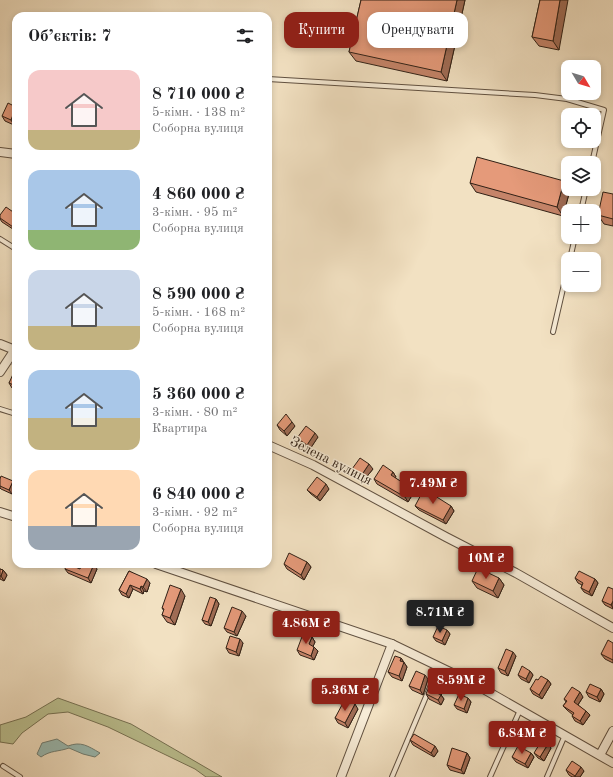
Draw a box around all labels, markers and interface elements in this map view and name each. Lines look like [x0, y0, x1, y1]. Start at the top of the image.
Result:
chip: Купити [284, 12, 359, 48]
chip: Орендувати [367, 12, 468, 48]
icon: filters [234, 25, 256, 47]
text: Об’єктів: 7 [28, 28, 111, 45]
north arrow [561, 60, 601, 100]
map controls [561, 60, 601, 292]
icon: home [60, 86, 108, 134]
text: 8 710 000 ₴ [152, 86, 245, 103]
text: 5-кімн. · 138 m² [152, 106, 245, 119]
button: locate [561, 108, 601, 148]
text: Соборна вулиця [152, 122, 244, 135]
button: layers [561, 156, 601, 196]
icon: home [60, 186, 108, 234]
text: 4 860 000 ₴ [152, 186, 245, 203]
button: + [561, 204, 601, 244]
text: 3-кімн. · 95 m² [152, 206, 238, 219]
text: Соборна вулиця [152, 222, 244, 235]
button: − [561, 252, 601, 292]
icon: home [60, 286, 108, 334]
text: 8 590 000 ₴ [152, 286, 245, 303]
text: 5-кімн. · 168 m² [152, 306, 245, 319]
text: Соборна вулиця [152, 322, 244, 335]
icon: home [60, 386, 108, 434]
text: 5 360 000 ₴ [152, 386, 245, 403]
text: 3-кімн. · 80 m² [152, 406, 238, 419]
text: Квартира [152, 422, 207, 435]
street label: Зелена вулиця [288, 434, 374, 488]
pin: 7.49M ₴ [396, 471, 470, 505]
text: 7.49M ₴ [409, 477, 457, 490]
icon: home [60, 486, 108, 534]
text: 6 840 000 ₴ [152, 486, 245, 503]
text: 3-кімн. · 92 m² [152, 506, 238, 519]
text: Соборна вулиця [152, 522, 244, 535]
pin: 10M ₴ [458, 546, 514, 580]
text: 10M ₴ [467, 552, 505, 565]
pin: 8.71M ₴ [403, 600, 477, 634]
text: 8.71M ₴ [416, 606, 464, 619]
pin: 4.86M ₴ [269, 611, 343, 645]
text: 4.86M ₴ [282, 617, 330, 630]
pin: 8.59M ₴ [424, 668, 498, 702]
text: 8.59M ₴ [437, 674, 485, 687]
pin: 5.36M ₴ [308, 678, 382, 712]
text: 5.36M ₴ [321, 684, 369, 697]
pin: 6.84M ₴ [485, 721, 559, 755]
text: 6.84M ₴ [498, 727, 546, 740]

